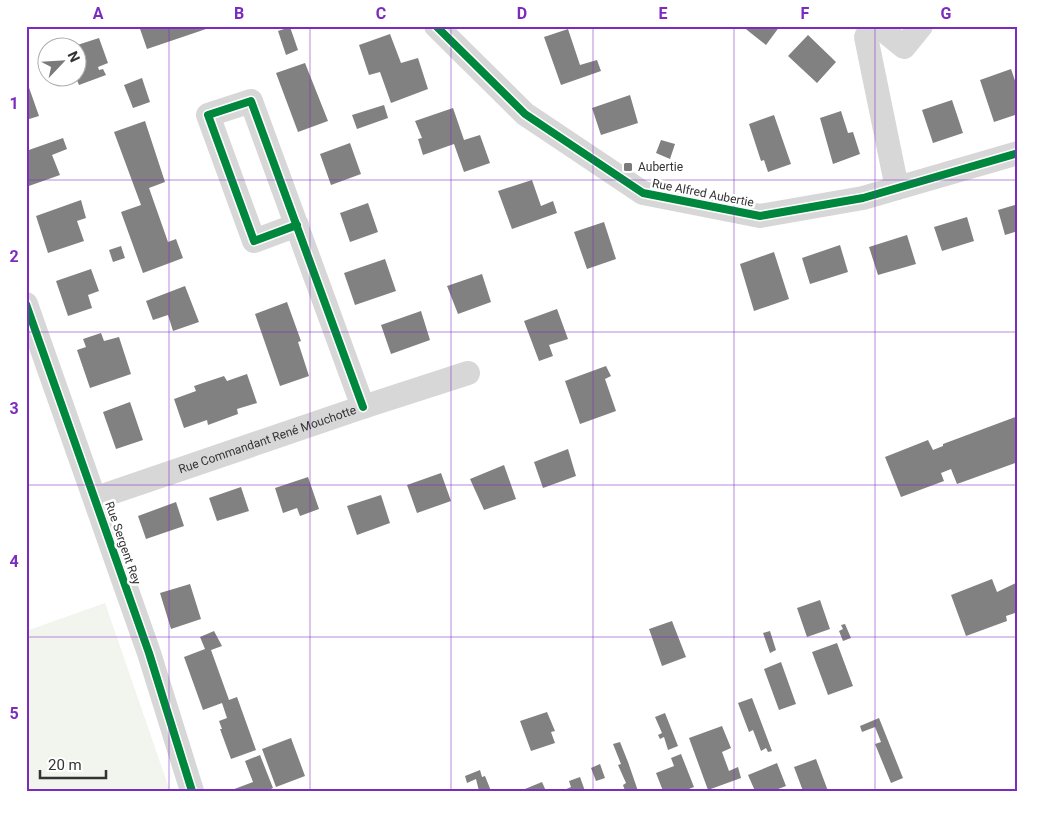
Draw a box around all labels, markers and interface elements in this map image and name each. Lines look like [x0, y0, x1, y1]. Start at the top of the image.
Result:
text: A [93, 4, 104, 23]
text: B [234, 4, 244, 23]
text: C [376, 4, 386, 23]
text: D [517, 4, 527, 23]
text: E [659, 4, 668, 23]
text: F [801, 4, 810, 23]
text: G [941, 4, 952, 23]
north arrow [38, 38, 88, 88]
text: N [64, 49, 83, 64]
text: 1 [9, 94, 19, 113]
place label: Aubertie [638, 160, 683, 174]
marker: Aubertie [622, 161, 634, 173]
street label: Rue Alfred Aubertie [651, 176, 755, 210]
text: 2 [9, 247, 19, 266]
text: 3 [9, 399, 19, 418]
street label: Rue Commandant René Mouchotte [177, 403, 358, 476]
street label: Rue Sergent Rey [102, 500, 144, 587]
text: 4 [9, 552, 19, 571]
text: 5 [9, 704, 19, 723]
scale bar [40, 747, 106, 779]
text: 20 m [48, 756, 82, 774]

